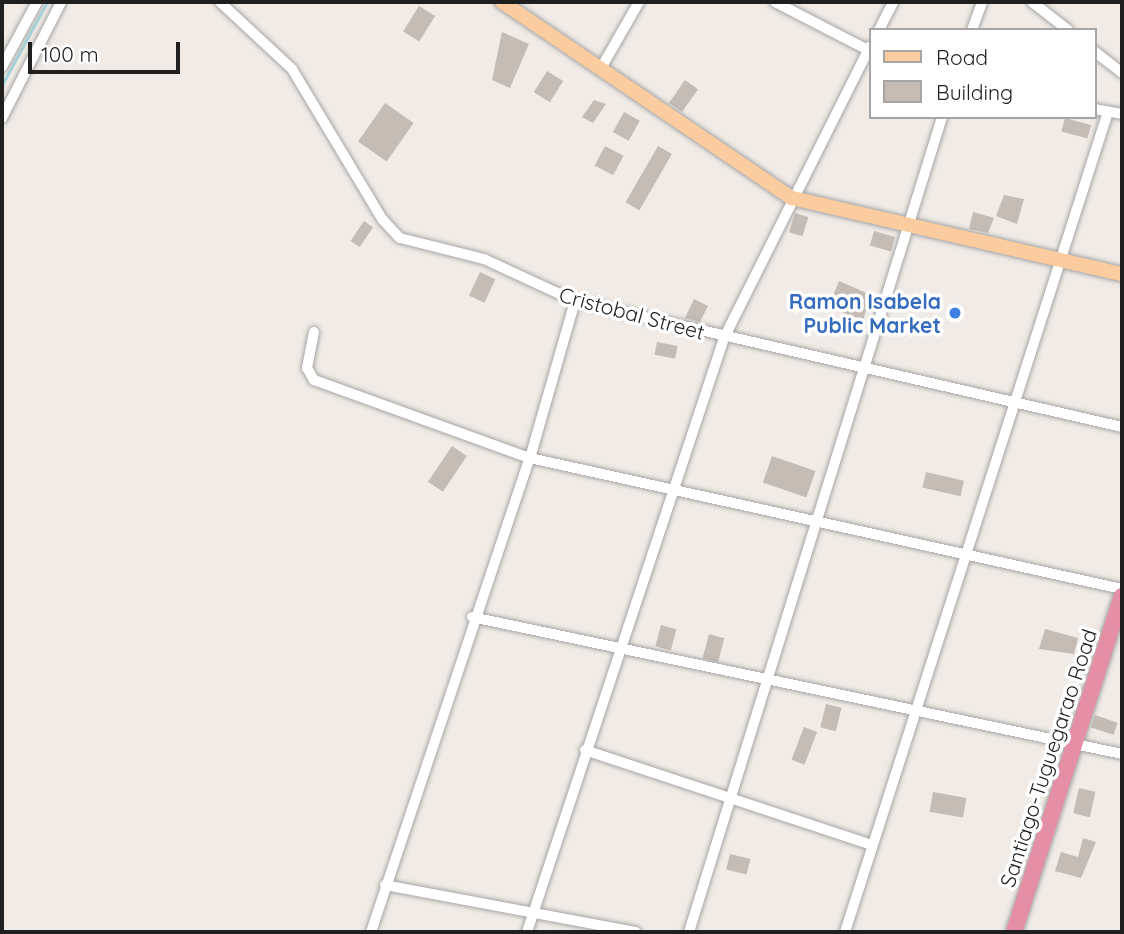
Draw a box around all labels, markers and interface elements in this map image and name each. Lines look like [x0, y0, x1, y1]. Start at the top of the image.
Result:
scale bar [32, 28, 184, 72]
legend [869, 28, 1096, 119]
text: 100 m [41, 41, 99, 67]
text: Road [936, 44, 988, 70]
text: Building [936, 79, 1013, 105]
street label: Cristobal Street [557, 282, 707, 344]
place label: Ramon Isabela Public Market [789, 288, 941, 338]
marker: Ramon Isabela Public Market [947, 305, 963, 321]
street label: Santiago-Tuguegarao Road [994, 626, 1102, 890]

